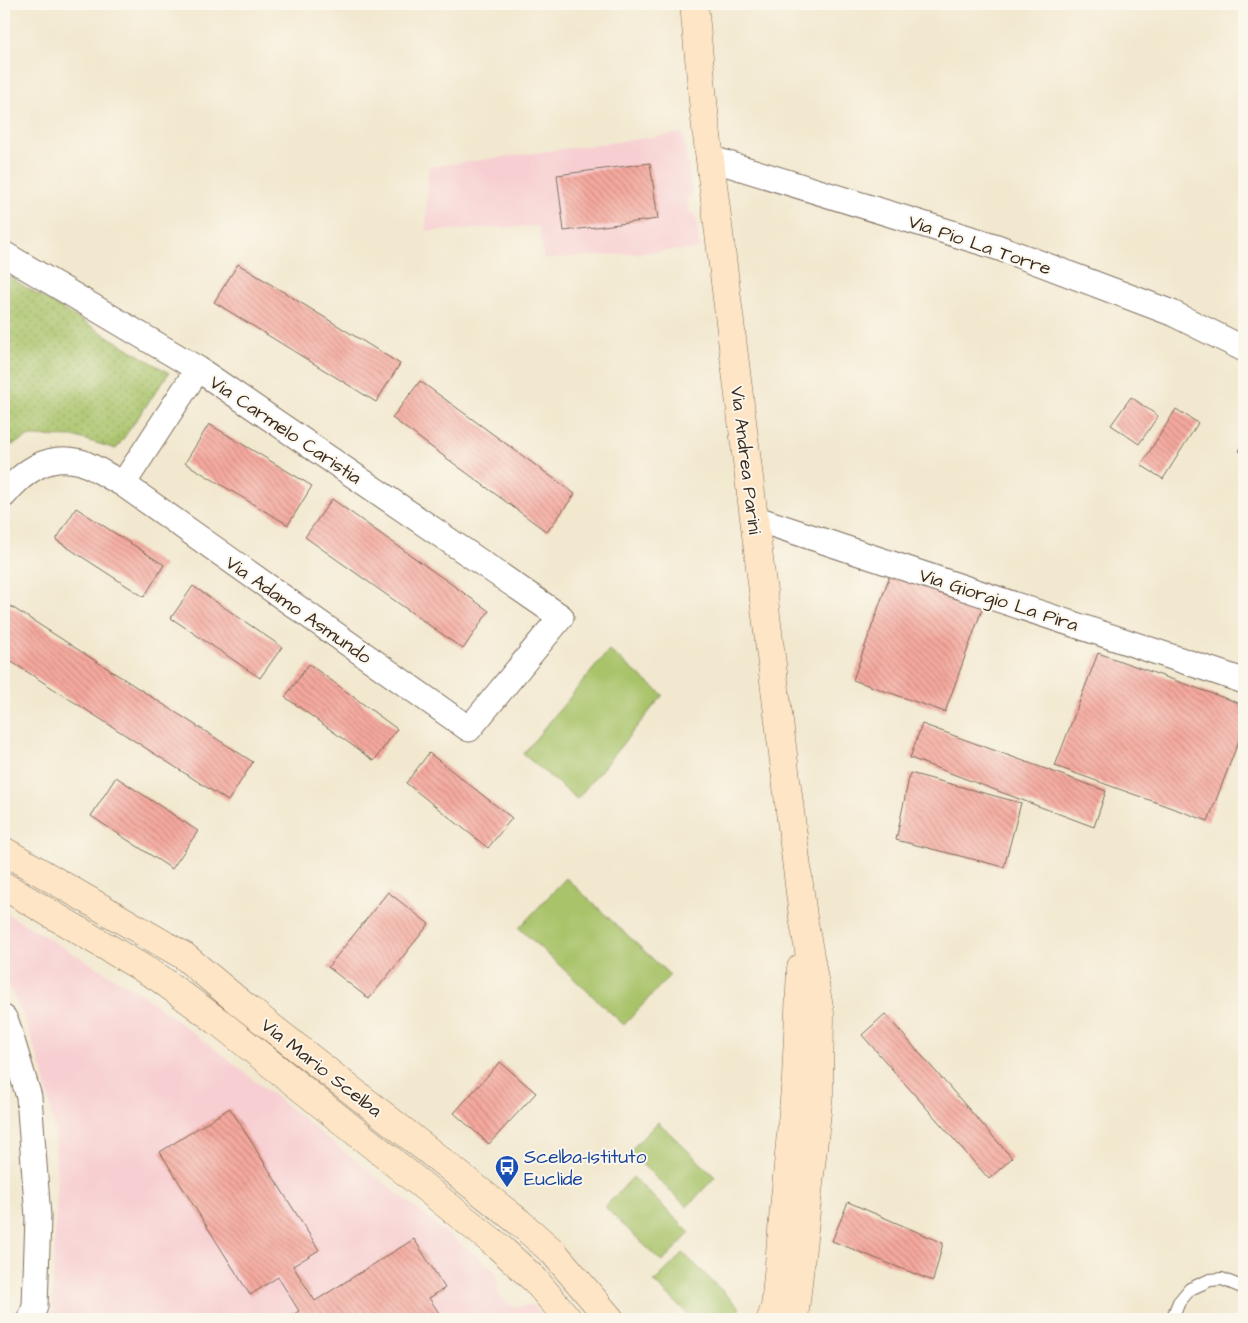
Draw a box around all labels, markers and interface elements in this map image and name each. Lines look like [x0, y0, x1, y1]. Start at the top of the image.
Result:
street label: Via Pio La Torre [904, 208, 1055, 283]
street label: Via Carmelo Caristia [204, 369, 367, 491]
street label: Via Andrea Parini [723, 385, 768, 536]
street label: Via Adamo Asmundo [220, 550, 377, 671]
street label: Via Giorgio La Pira [915, 562, 1082, 640]
street label: Via Mario Scelba [255, 1012, 388, 1124]
place label: Scelba-Istituto Euclide [524, 1144, 647, 1193]
bus stop icon: Scelba-Istituto Euclide [494, 1154, 520, 1188]

